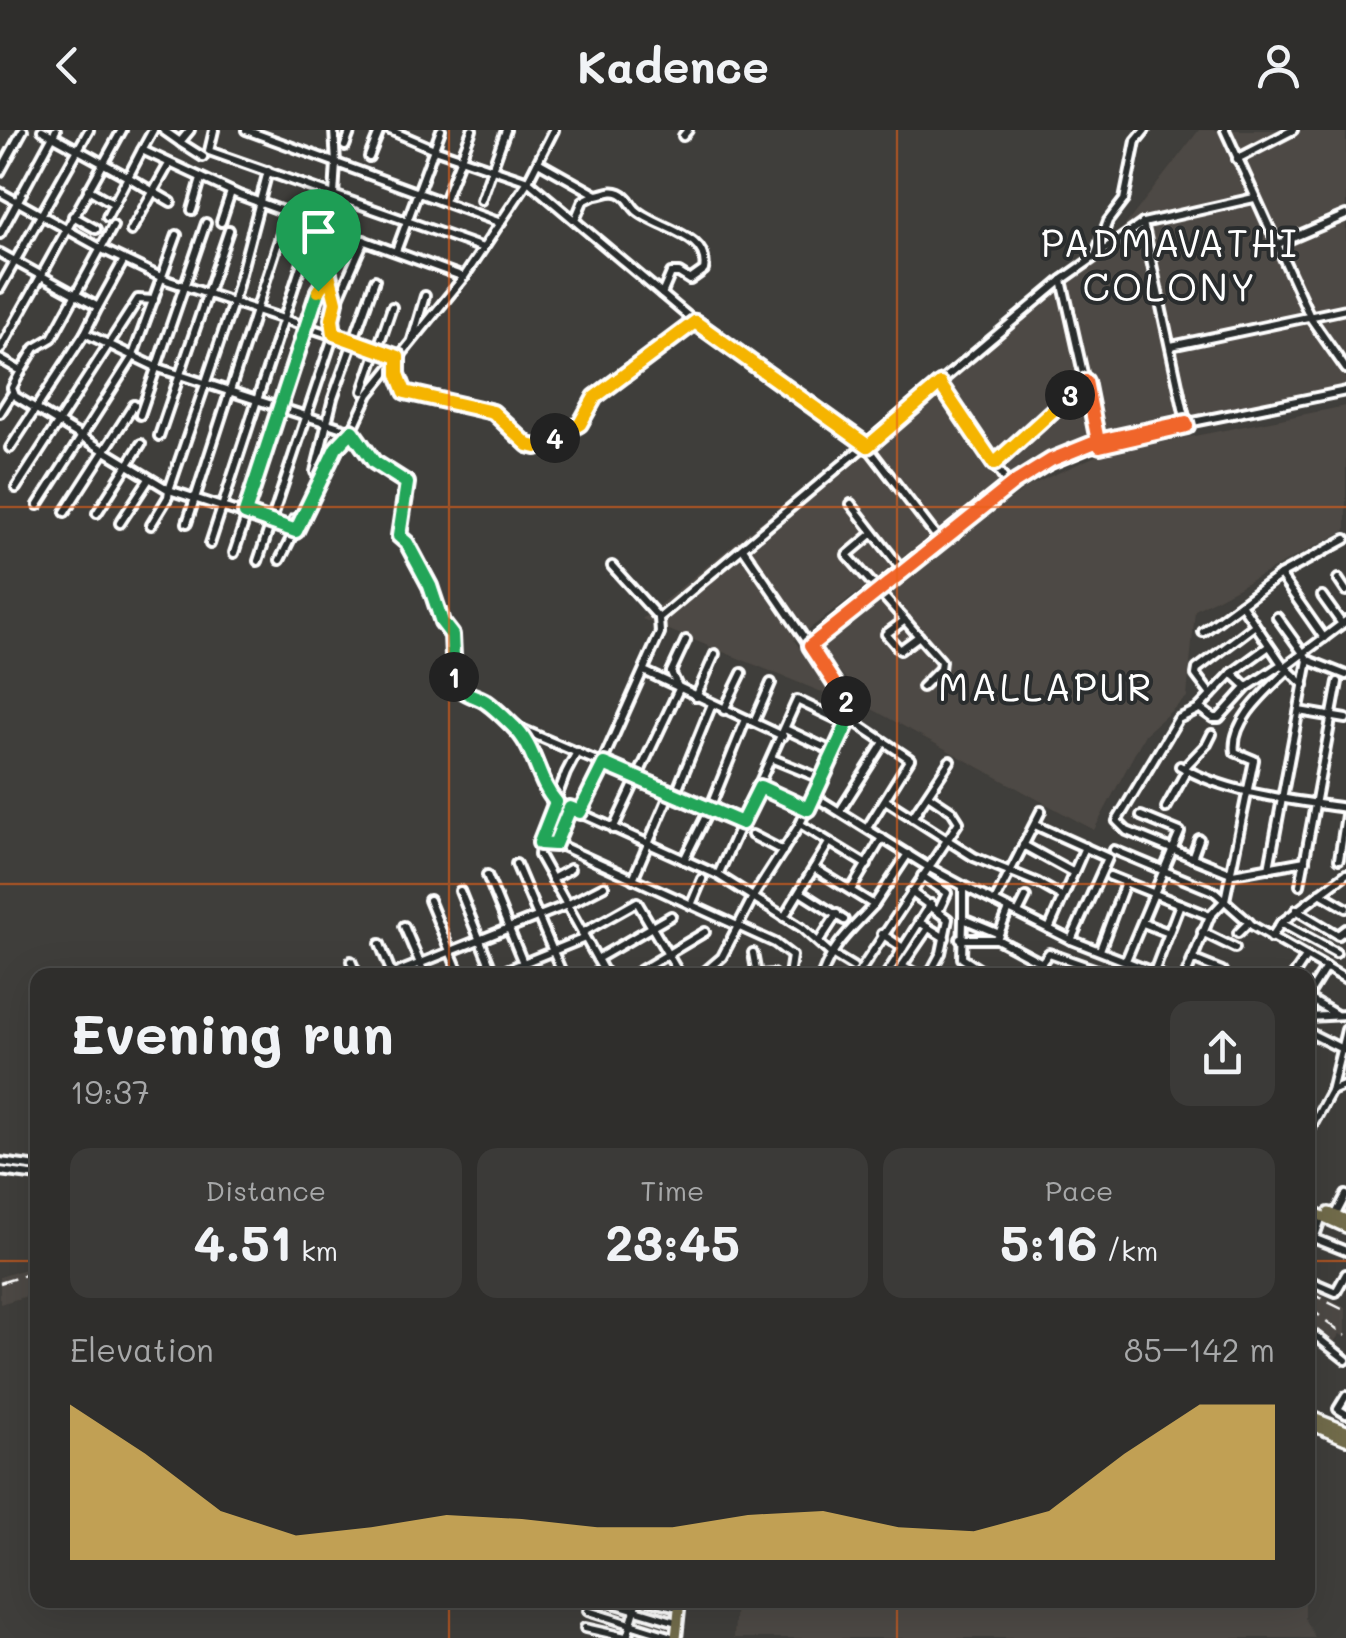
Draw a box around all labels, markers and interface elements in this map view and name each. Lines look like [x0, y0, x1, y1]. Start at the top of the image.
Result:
text: Kadence [577, 36, 769, 94]
icon: back [40, 38, 95, 93]
icon: person [1251, 38, 1306, 93]
pin [276, 189, 361, 292]
icon: arrive [291, 204, 346, 259]
district label: PADMAVATHI COLONY [1041, 217, 1299, 311]
pin: 3 [1045, 370, 1095, 420]
text: 3 [1062, 377, 1078, 413]
pin: 4 [530, 413, 580, 463]
text: 4 [546, 420, 564, 456]
pin: 1 [429, 652, 479, 702]
text: 1 [448, 659, 460, 695]
district label: MALLAPUR [938, 661, 1154, 711]
pin: 2 [821, 676, 871, 726]
text: 2 [838, 683, 854, 719]
text: Evening run [70, 996, 394, 1068]
button: share [1170, 1001, 1275, 1106]
text: 19:37 [70, 1070, 150, 1112]
text: Distance [206, 1172, 326, 1208]
text: Time [641, 1172, 704, 1208]
text: Pace [1045, 1172, 1113, 1208]
text: 4.51 [194, 1208, 292, 1274]
text: 23:45 [605, 1208, 740, 1274]
text: 5:16 [1000, 1208, 1097, 1274]
text: km [292, 1232, 338, 1268]
text: /km [1097, 1232, 1158, 1268]
text: Elevation [70, 1328, 214, 1370]
text: 85–142 m [1124, 1328, 1275, 1370]

